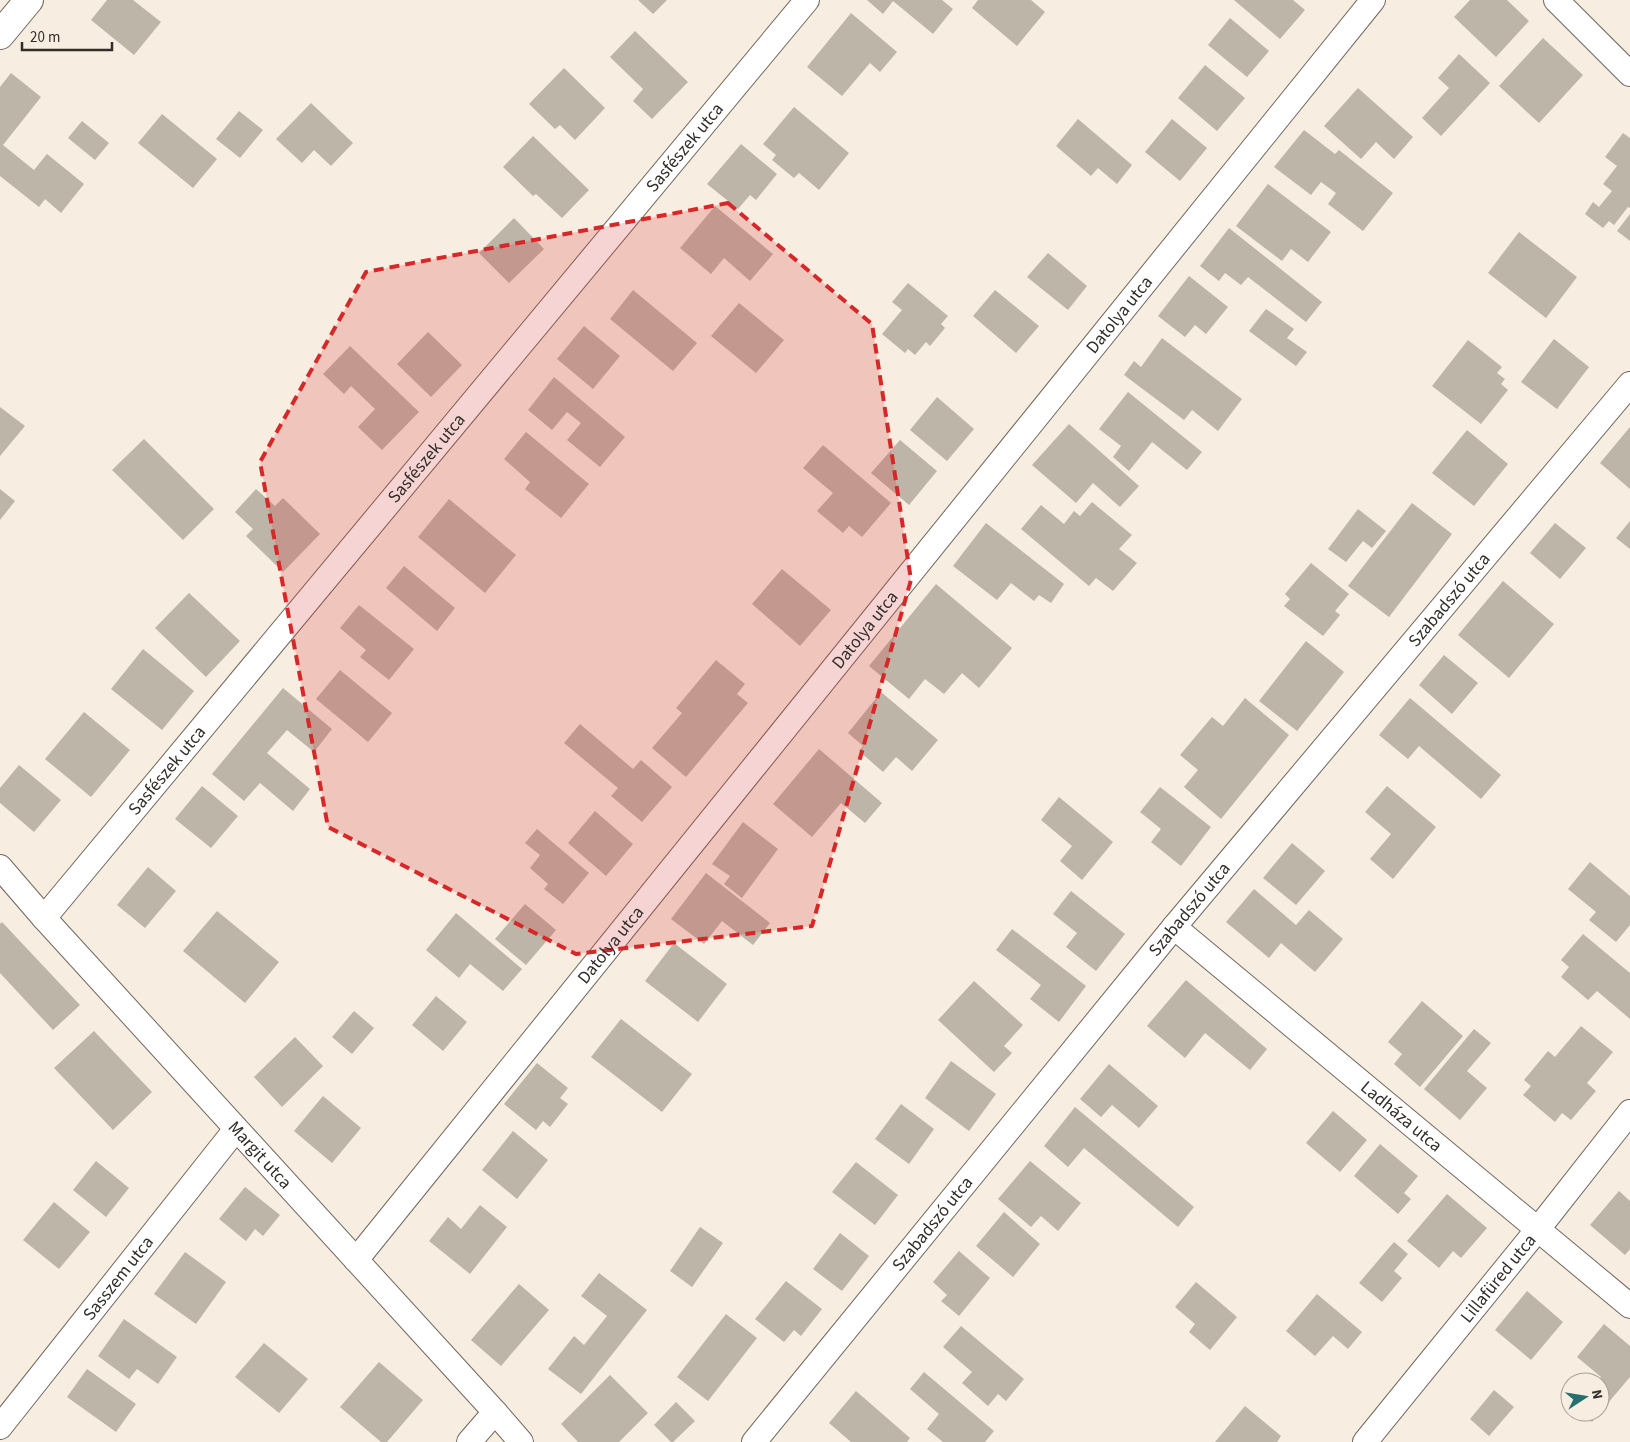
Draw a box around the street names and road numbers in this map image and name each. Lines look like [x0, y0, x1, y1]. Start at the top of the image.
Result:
street label: Sasfészek utca [640, 97, 729, 198]
street label: Datolya utca [1080, 270, 1158, 359]
street label: Sasfészek utca [382, 408, 471, 508]
street label: Szabadszó utca [1402, 547, 1496, 652]
street label: Datolya utca [826, 585, 904, 674]
street label: Sasfészek utca [122, 720, 211, 820]
street label: Szabadszó utca [1143, 857, 1236, 962]
street label: Datolya utca [571, 901, 649, 989]
street label: Ladháza utca [1355, 1075, 1448, 1158]
street label: Margit utca [223, 1115, 298, 1194]
street label: Szabadszó utca [886, 1171, 979, 1276]
street label: Lillafüred utca [1454, 1228, 1542, 1328]
street label: Sasszem utca [77, 1231, 159, 1326]

